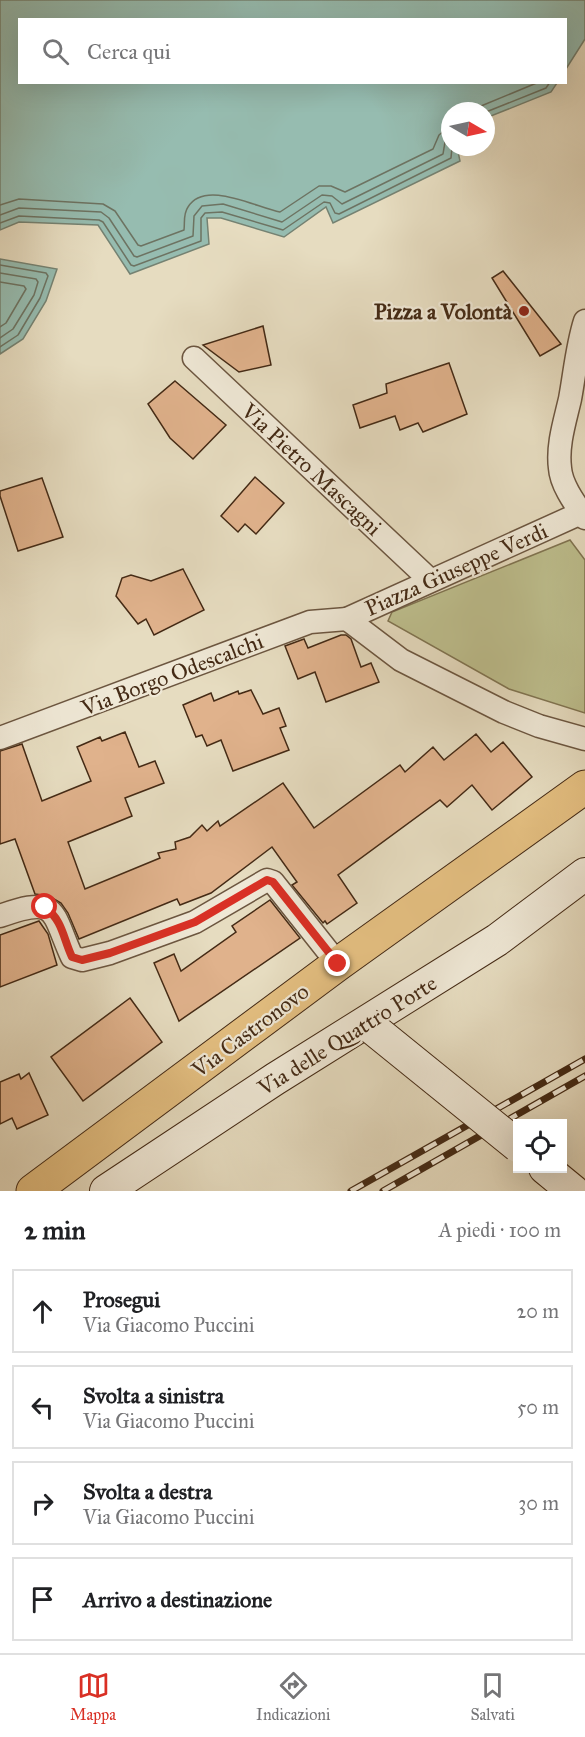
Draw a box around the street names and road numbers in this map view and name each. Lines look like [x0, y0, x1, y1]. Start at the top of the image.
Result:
street label: Via Pietro Mascagni [235, 397, 387, 541]
street label: Piazza Giuseppe Verdi [361, 517, 552, 622]
street label: Via Borgo Odescalchi [76, 627, 267, 722]
street label: Via delle Quattro Porte [252, 969, 442, 1102]
street label: Via Castronovo [186, 978, 314, 1084]

